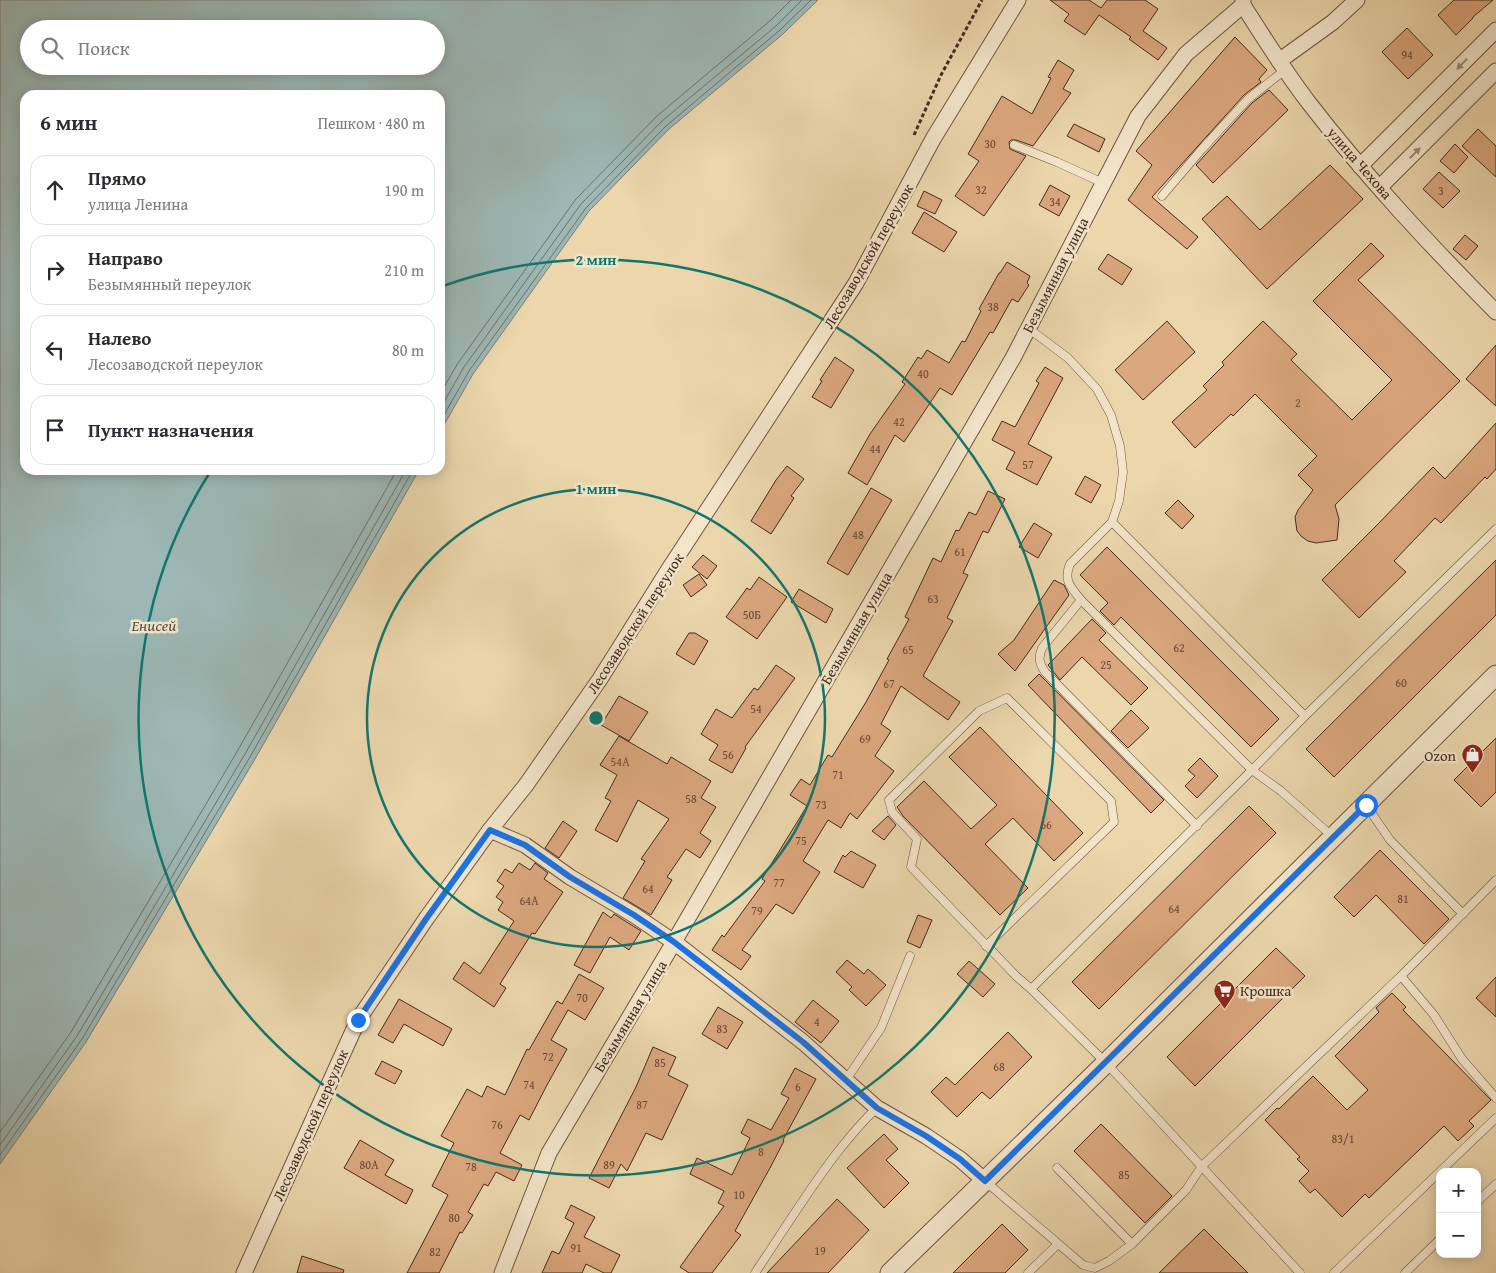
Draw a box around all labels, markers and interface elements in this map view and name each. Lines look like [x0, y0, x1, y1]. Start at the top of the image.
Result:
search box [20, 20, 445, 75]
icon: search [38, 34, 66, 62]
text: Поиск [78, 34, 130, 62]
house number: 94 [1401, 46, 1413, 63]
one-way arrow [1456, 58, 1468, 70]
text: 6 мин [40, 107, 97, 138]
text: Пешком · 480 m [318, 111, 425, 135]
street label: улица Чехова [1322, 121, 1398, 204]
house number: 30 [984, 135, 996, 152]
one-way arrow [1408, 147, 1420, 159]
text: Прямо [88, 164, 146, 192]
icon: ahead [41, 176, 69, 204]
text: 190 m [384, 178, 424, 202]
street label: Лесозаводской переулок [818, 180, 918, 332]
house number: 32 [975, 181, 987, 198]
house number: 3 [1438, 182, 1444, 199]
text: улица Ленина [88, 192, 188, 216]
house number: 34 [1049, 193, 1061, 210]
street label: Безымянная улица [1017, 213, 1094, 336]
text: Направо [88, 244, 163, 272]
text: 2 мин [576, 249, 617, 270]
icon: right [41, 256, 69, 284]
text: 210 m [384, 258, 424, 282]
text: Безымянный переулок [88, 272, 251, 296]
house number: 38 [987, 298, 999, 315]
text: Налево [88, 324, 151, 352]
icon: left [41, 336, 69, 364]
text: 80 m [392, 338, 424, 362]
text: Лесозаводской переулок [88, 352, 263, 376]
house number: 40 [917, 365, 929, 382]
house number: 2 [1295, 394, 1301, 411]
house number: 42 [893, 413, 905, 430]
icon: arrive [41, 416, 69, 444]
text: Пункт назначения [88, 416, 254, 444]
house number: 44 [869, 440, 881, 457]
house number: 57 [1022, 456, 1034, 473]
text: 1 мин [576, 478, 617, 499]
house number: 48 [852, 526, 864, 543]
house number: 61 [954, 543, 966, 560]
street label: Лесозаводской переулок [582, 548, 689, 698]
street label: Безымянная улица [815, 567, 897, 688]
house number: 63 [927, 590, 939, 607]
house number: 50Б [743, 606, 761, 623]
water label: Енисей [131, 613, 176, 637]
house number: 62 [1173, 639, 1185, 656]
house number: 65 [902, 641, 914, 658]
house number: 25 [1100, 656, 1112, 673]
house number: 60 [1395, 674, 1407, 691]
house number: 67 [883, 675, 895, 692]
house number: 54 [750, 700, 762, 717]
centre of rings [587, 709, 605, 727]
house number: 69 [859, 730, 871, 747]
shop icon: Ozon [1460, 743, 1484, 774]
place label: Ozon [1424, 745, 1457, 766]
house number: 56 [722, 746, 734, 763]
house number: 54А [611, 753, 630, 770]
house number: 71 [832, 766, 844, 783]
house number: 58 [685, 790, 697, 807]
route start [1355, 794, 1378, 817]
house number: 73 [815, 796, 827, 813]
house number: 66 [1040, 816, 1052, 833]
house number: 75 [795, 832, 807, 849]
house number: 77 [773, 874, 785, 891]
house number: 64 [642, 880, 654, 897]
house number: 81 [1397, 890, 1409, 907]
house number: 64А [520, 892, 539, 909]
house number: 64 [1168, 900, 1180, 917]
house number: 79 [751, 902, 763, 919]
street label: Безымянная улица [588, 956, 672, 1076]
supermarket icon: Крошка [1212, 978, 1236, 1009]
place label: Крошка [1240, 980, 1292, 1001]
house number: 70 [576, 989, 588, 1006]
route end [347, 1009, 370, 1032]
house number: 4 [814, 1013, 820, 1030]
house number: 83 [716, 1020, 728, 1037]
street label: Лесозаводской переулок [267, 1046, 353, 1204]
house number: 72 [542, 1048, 554, 1065]
house number: 85 [654, 1054, 666, 1071]
house number: 68 [993, 1058, 1005, 1075]
house number: 74 [523, 1076, 535, 1093]
house number: 6 [795, 1078, 801, 1095]
house number: 87 [636, 1096, 648, 1113]
house number: 76 [491, 1116, 503, 1133]
house number: 83/1 [1332, 1130, 1355, 1147]
house number: 8 [758, 1143, 764, 1160]
house number: 80А [360, 1156, 379, 1173]
house number: 89 [603, 1156, 615, 1173]
house number: 78 [465, 1158, 477, 1175]
house number: 85 [1118, 1166, 1130, 1183]
map controls [1436, 1168, 1481, 1258]
button: + [1436, 1168, 1481, 1213]
house number: 10 [733, 1186, 745, 1203]
house number: 80 [448, 1209, 460, 1226]
button: − [1436, 1213, 1481, 1258]
house number: 91 [570, 1239, 582, 1256]
house number: 19 [814, 1242, 826, 1259]
house number: 82 [429, 1243, 441, 1260]

